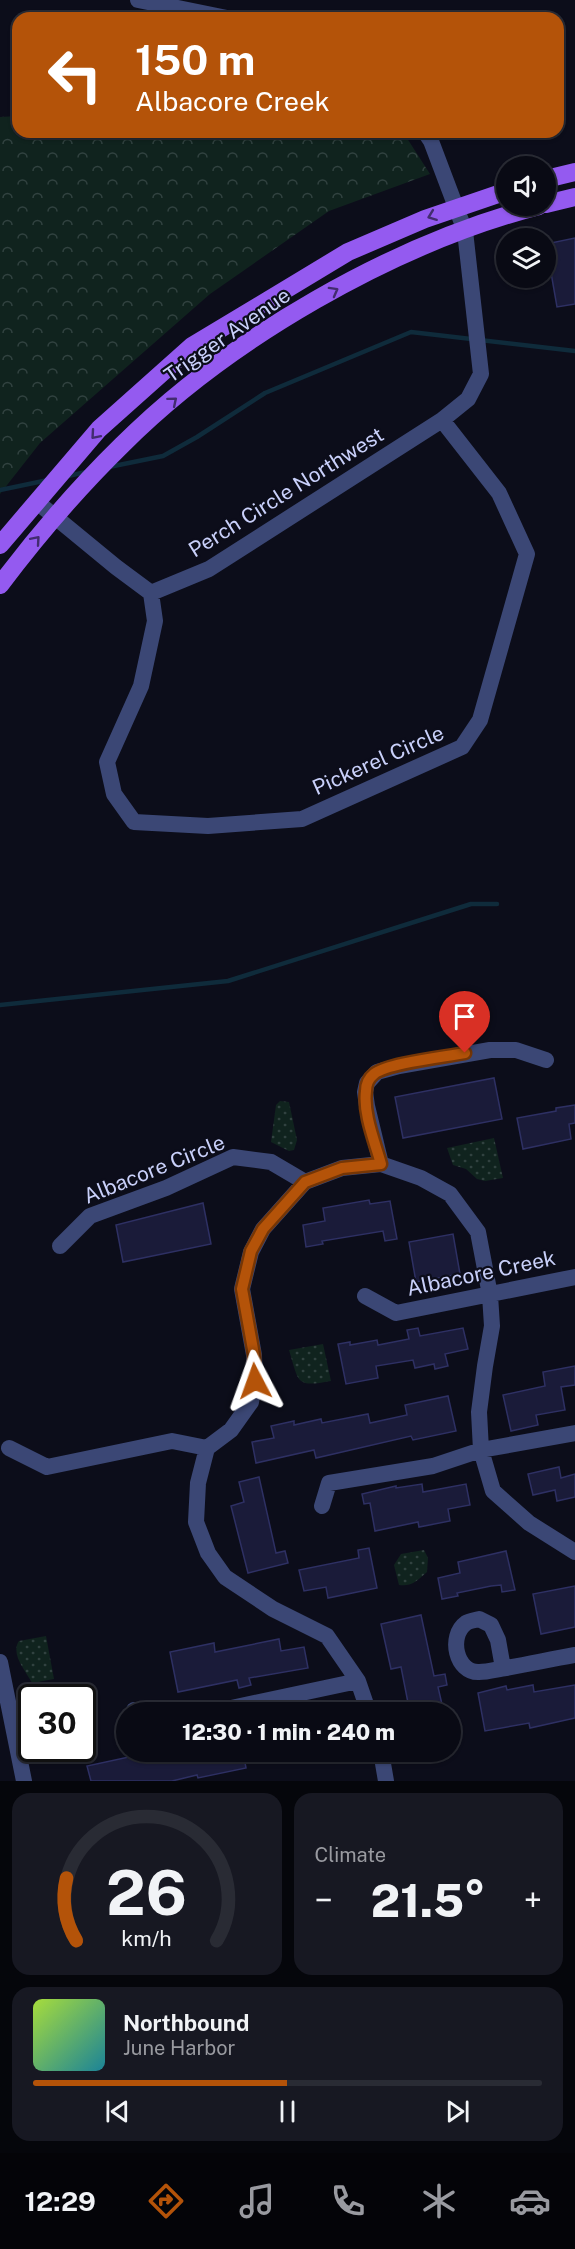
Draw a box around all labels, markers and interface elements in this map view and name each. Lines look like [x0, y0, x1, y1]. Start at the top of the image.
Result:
text: 150 m [135, 35, 255, 84]
icon: left [36, 36, 114, 114]
text: Albacore Creek [135, 85, 330, 117]
map controls [496, 156, 556, 288]
button: sound [496, 156, 556, 216]
one-way arrow [427, 209, 438, 222]
button: layers [496, 228, 556, 288]
street label: Trigger Avenue [159, 282, 295, 388]
one-way arrow [327, 287, 338, 298]
one-way arrow [166, 397, 177, 408]
street label: Perch Circle Northwest [184, 422, 388, 562]
one-way arrow [91, 428, 102, 439]
one-way arrow [29, 536, 40, 547]
street label: Pickerel Circle [308, 720, 448, 800]
pin [439, 991, 490, 1053]
icon: arrive [448, 1000, 481, 1033]
street label: Albacore Circle [80, 1129, 228, 1209]
street label: Albacore Creek [404, 1245, 558, 1301]
position arrow [223, 1349, 287, 1413]
speed limit sign: 30 [18, 1684, 96, 1762]
text: 12:30 · 1 min · 240 m [182, 1719, 395, 1745]
text: Climate [315, 1843, 386, 1867]
text: 26 [106, 1856, 187, 1929]
text: 21.5° [371, 1874, 486, 1927]
text: − [315, 1881, 333, 1919]
text: + [524, 1881, 542, 1919]
text: km/h [122, 1926, 172, 1951]
text: Northbound [123, 2010, 249, 2036]
text: June Harbor [123, 2036, 235, 2060]
icon: previous [101, 2095, 134, 2128]
icon: pause [271, 2095, 304, 2128]
icon: next [441, 2095, 474, 2128]
icon: directions [145, 2180, 187, 2222]
icon: music [236, 2180, 278, 2222]
icon: phone [327, 2180, 369, 2222]
icon: climate [418, 2180, 460, 2222]
icon: car [509, 2180, 551, 2222]
text: 12:29 [24, 2185, 96, 2217]

